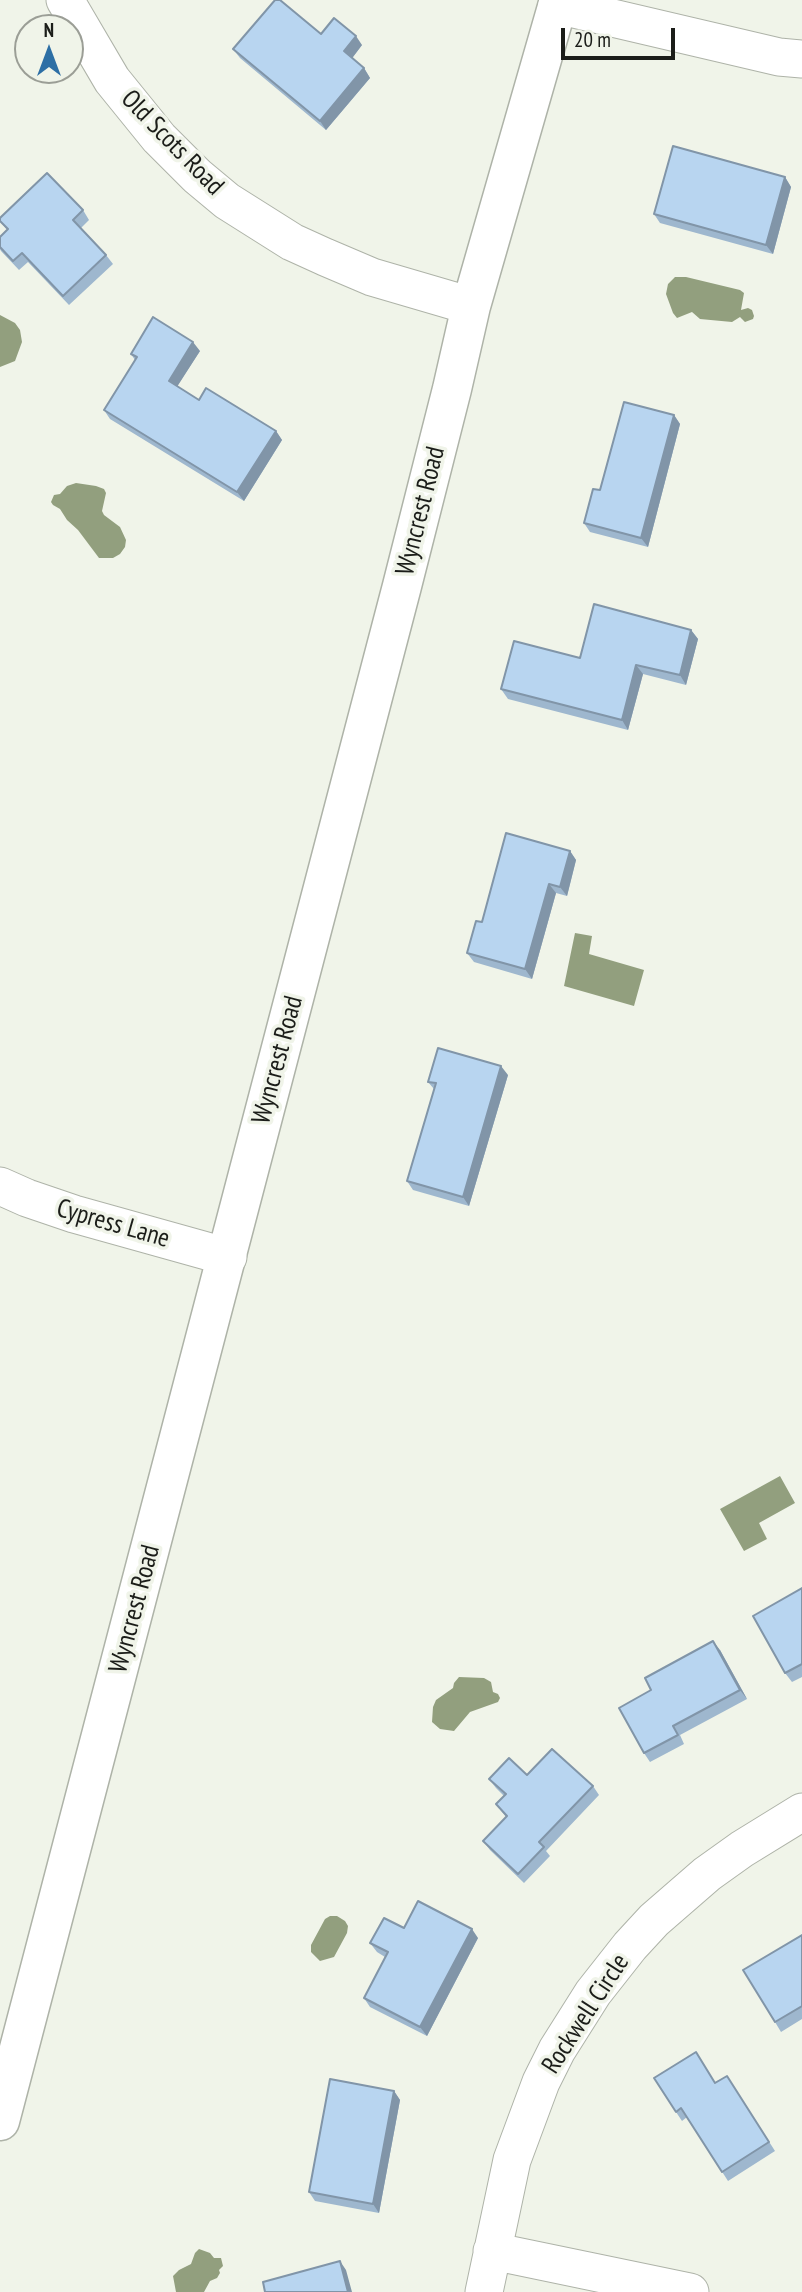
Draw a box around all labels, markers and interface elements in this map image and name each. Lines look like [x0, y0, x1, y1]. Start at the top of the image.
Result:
north arrow [14, 14, 84, 84]
scale bar [564, 14, 678, 58]
text: N [44, 18, 54, 42]
text: 20 m [574, 26, 611, 53]
street label: Old Scots Road [114, 84, 230, 202]
street label: Wyncrest Road [390, 444, 452, 578]
street label: Wyncrest Road [246, 993, 310, 1127]
street label: Cypress Lane [53, 1193, 173, 1255]
street label: Wyncrest Road [103, 1542, 167, 1676]
street label: Rockwell Circle [536, 1948, 636, 2080]

